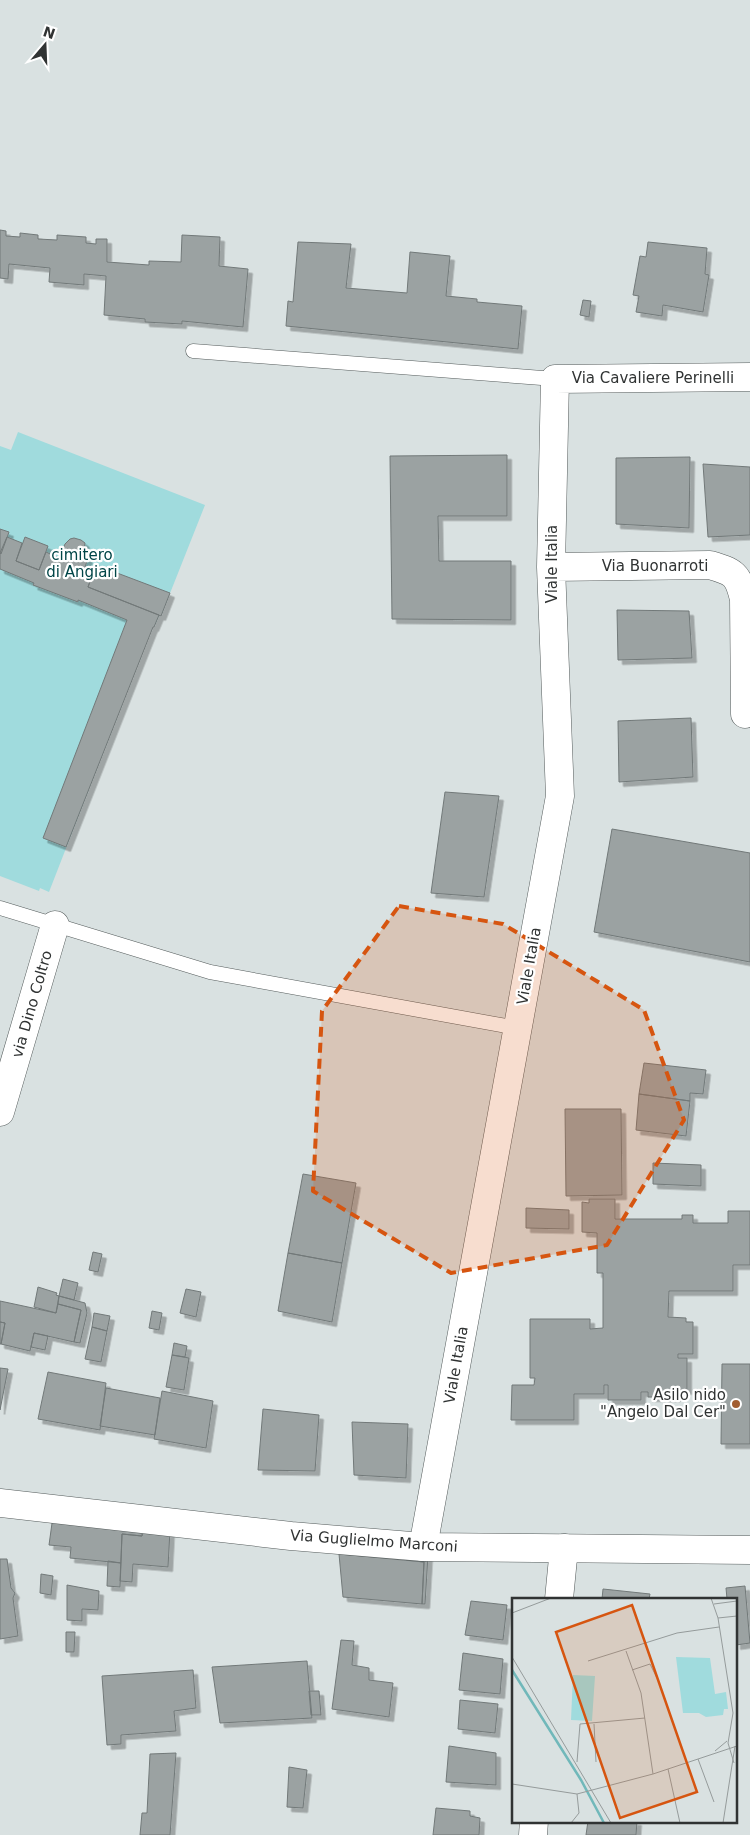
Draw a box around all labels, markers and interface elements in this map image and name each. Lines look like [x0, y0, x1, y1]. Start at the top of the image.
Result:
north arrow [20, 20, 70, 70]
text: N [41, 23, 57, 42]
street label: Via Cavaliere Perinelli [572, 369, 734, 387]
street label: Viale Italia [543, 525, 561, 603]
park label: cimitero di Angiari [46, 546, 118, 581]
street label: Via Buonarroti [602, 557, 708, 575]
street label: Viale Italia [513, 926, 545, 1006]
street label: via Dino Coltro [8, 948, 56, 1060]
street label: Viale Italia [440, 1325, 472, 1405]
place label: Asilo nido "Angelo Dal Cer" [600, 1386, 726, 1421]
marker: Asilo nido "Angelo Dal Cer" [730, 1398, 742, 1410]
street label: Via Guglielmo Marconi [290, 1526, 458, 1556]
inset map [512, 1598, 738, 1822]

